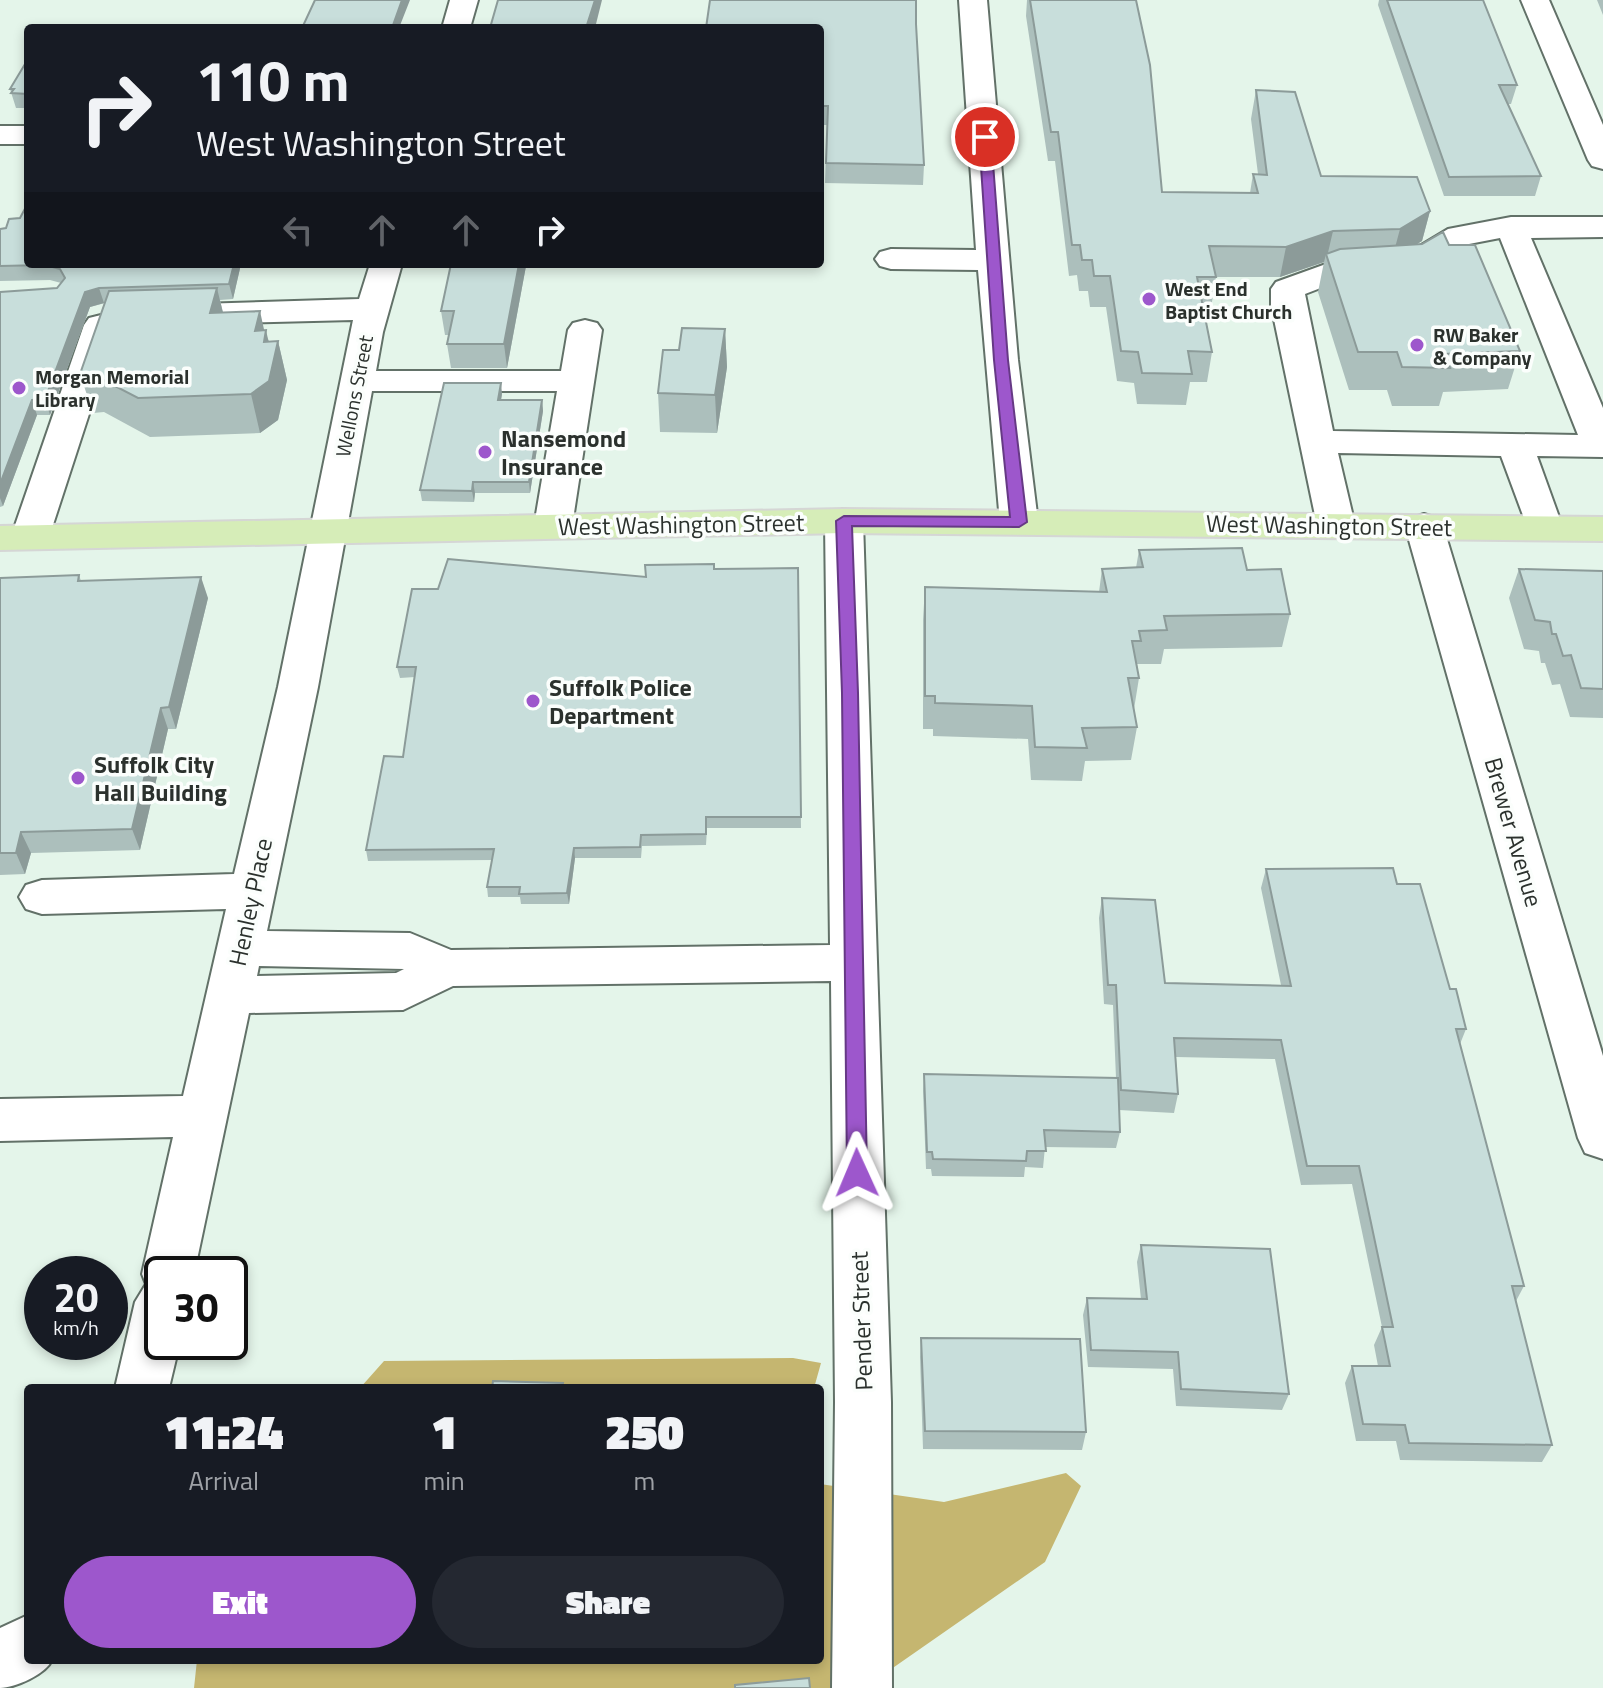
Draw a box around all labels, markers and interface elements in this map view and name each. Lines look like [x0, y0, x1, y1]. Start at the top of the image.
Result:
text: 110 m [196, 38, 349, 123]
icon: right [64, 56, 168, 160]
pin [951, 103, 1019, 171]
text: West Washington Street [196, 115, 566, 170]
icon: arrive [963, 115, 1007, 159]
icon: left [276, 208, 320, 252]
icon: ahead [360, 208, 404, 252]
icon: ahead [444, 208, 488, 252]
icon: right [528, 208, 572, 252]
place label: West End Baptist Church [1165, 273, 1292, 327]
marker: West End Baptist Church [1140, 290, 1158, 308]
place label: RW Baker & Company [1433, 319, 1532, 373]
street label: Wellons Street [327, 333, 381, 459]
marker: RW Baker & Company [1408, 336, 1426, 354]
place label: Morgan Memorial Library [35, 361, 189, 415]
marker: Morgan Memorial Library [10, 379, 28, 397]
place label: Nansemond Insurance [501, 420, 626, 484]
marker: Nansemond Insurance [476, 443, 494, 461]
street label: West Washington Street [558, 504, 805, 544]
street label: West Washington Street [1206, 505, 1453, 545]
place label: Suffolk Police Department [549, 669, 692, 733]
marker: Suffolk Police Department [524, 692, 542, 710]
place label: Suffolk City Hall Building [94, 746, 227, 810]
street label: Brewer Avenue [1476, 753, 1552, 911]
marker: Suffolk City Hall Building [69, 769, 87, 787]
street label: Henley Place [219, 835, 281, 969]
position arrow [815, 1131, 899, 1215]
street label: Pender Street [841, 1250, 881, 1391]
speed limit sign: 30 [144, 1256, 248, 1360]
text: 20 [54, 1267, 98, 1328]
text: km/h [53, 1312, 99, 1343]
text: 11:24 [164, 1395, 283, 1468]
text: 1 [431, 1395, 457, 1468]
text: 250 [605, 1395, 684, 1468]
text: Arrival [188, 1461, 259, 1500]
text: min [423, 1461, 465, 1500]
text: m [634, 1461, 655, 1500]
button: Exit [64, 1556, 416, 1648]
button: Share [432, 1556, 784, 1648]

